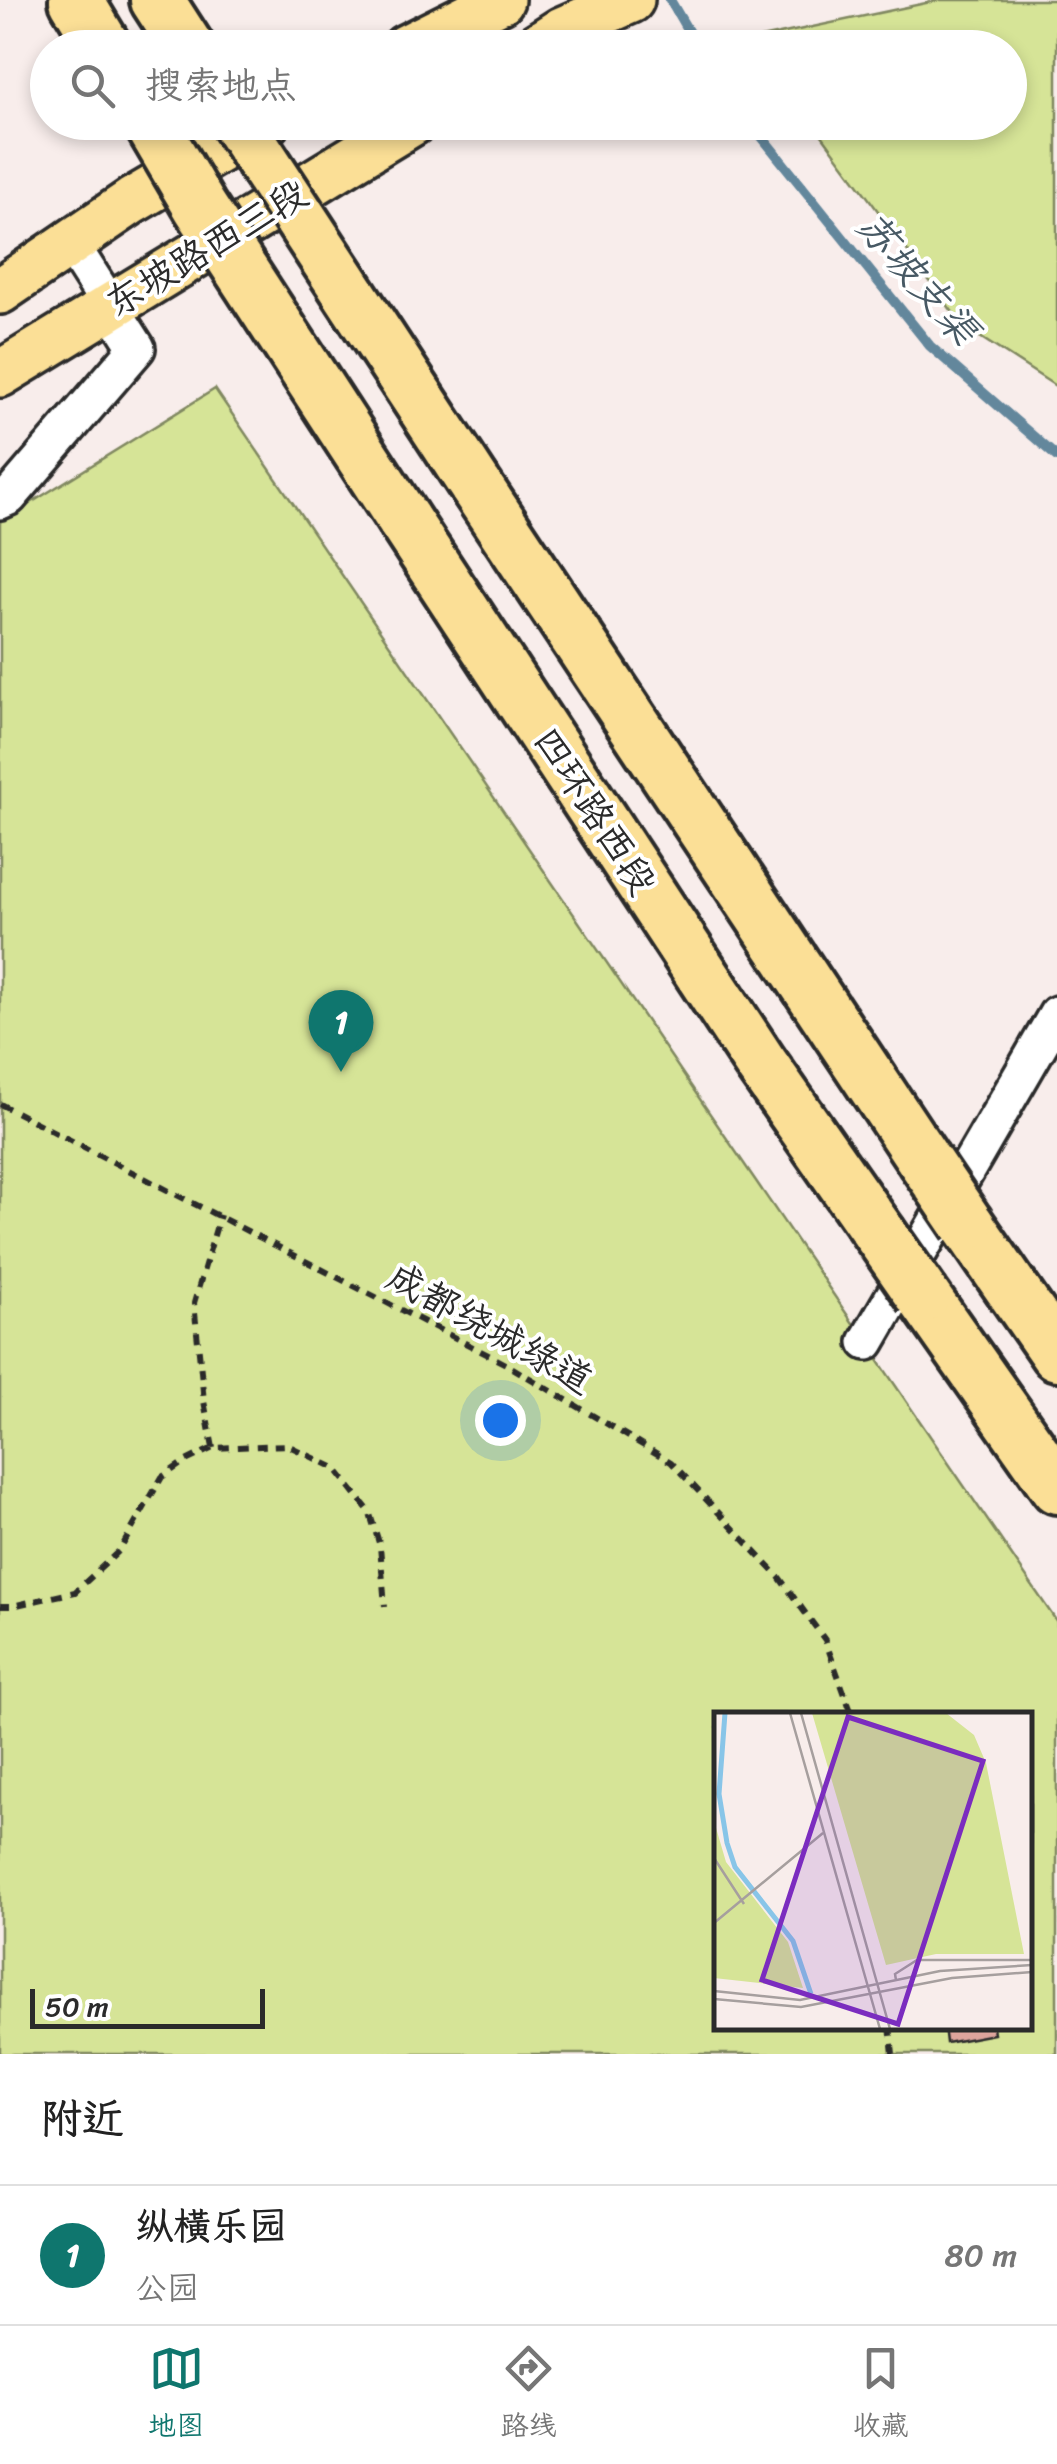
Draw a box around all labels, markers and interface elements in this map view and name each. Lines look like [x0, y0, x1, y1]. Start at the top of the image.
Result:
search box [30, 30, 1027, 140]
text: 搜索地点 [145, 52, 297, 119]
icon: search [65, 58, 120, 113]
street label: 东坡路西三段 [91, 161, 321, 336]
water label: 苏坡支渠 [838, 195, 999, 364]
street label: 四环路西段 [515, 713, 674, 909]
pin: 1 [308, 990, 374, 1072]
street label: 成都绕城绿道 [374, 1244, 606, 1413]
your location [475, 1395, 526, 1446]
inset map [714, 1712, 1032, 2029]
text: 50 m [45, 1982, 109, 2031]
scale bar [30, 1984, 265, 2028]
text: 附近 [40, 2082, 124, 2156]
text: 纵横乐园 [135, 2193, 287, 2260]
text: 1 [66, 2227, 79, 2284]
text: 80 m [945, 2227, 1017, 2284]
text: 公园 [135, 2260, 199, 2317]
tab: 地图 [148, 2341, 204, 2450]
tab: 路线 [500, 2341, 557, 2450]
tab: 收藏 [853, 2341, 909, 2450]

